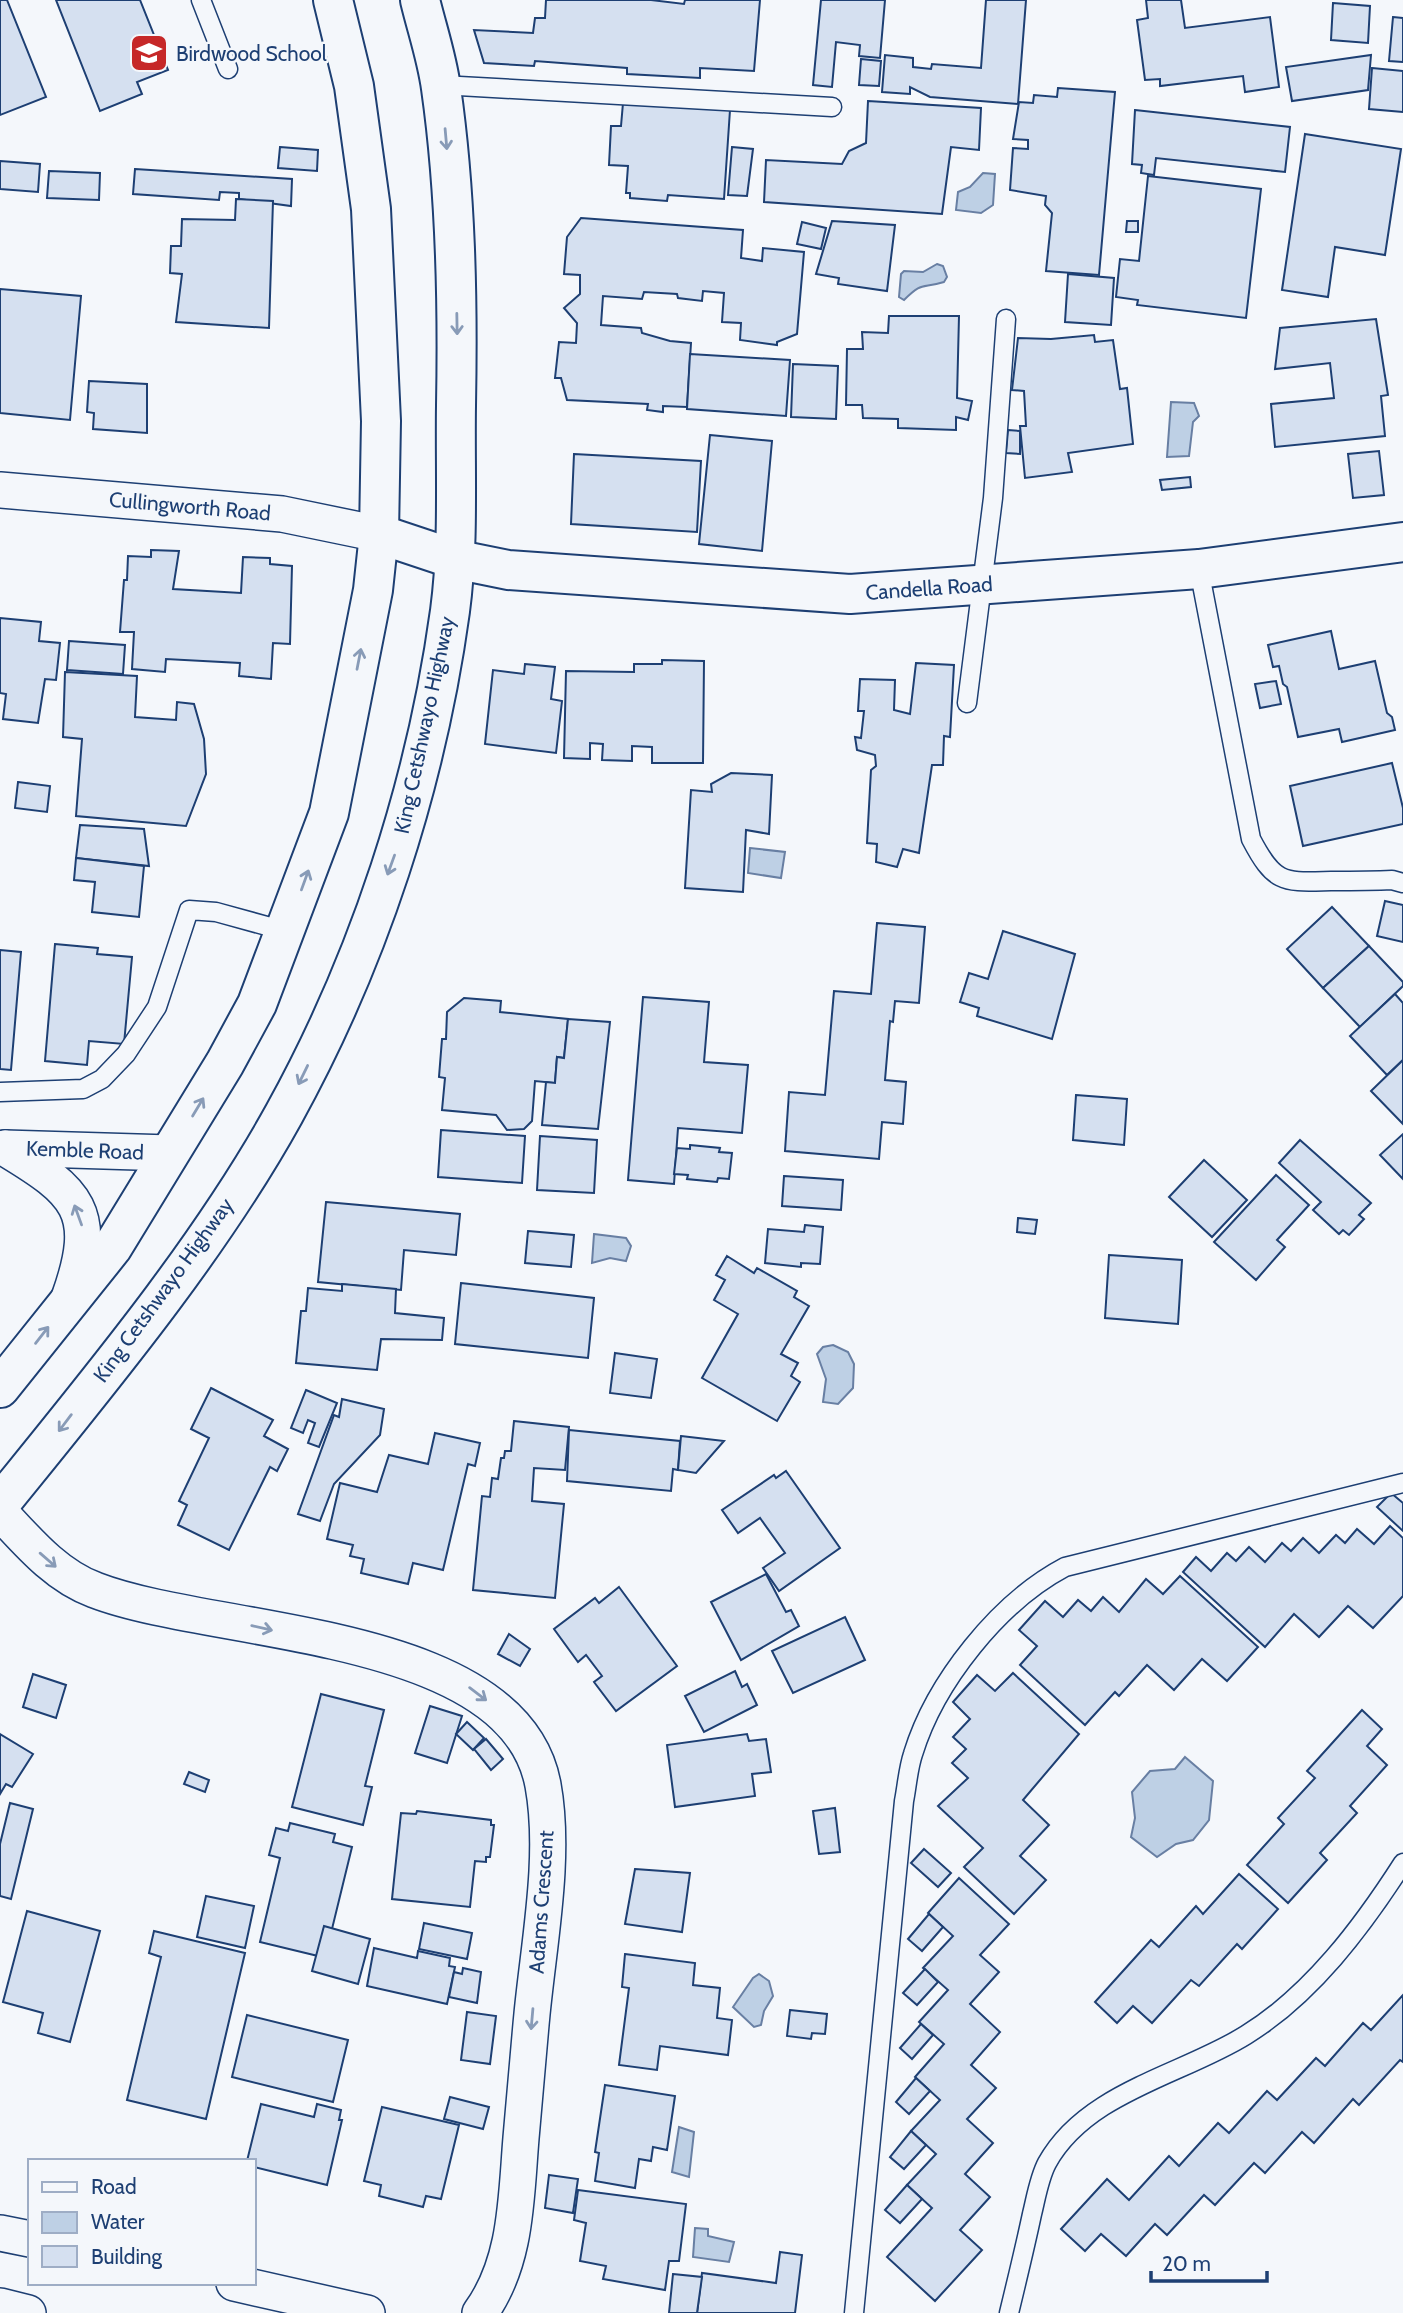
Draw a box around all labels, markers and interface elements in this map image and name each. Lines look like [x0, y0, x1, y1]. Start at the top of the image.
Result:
school or university icon: Birdwood School [128, 32, 170, 74]
place label: Birdwood School [176, 41, 327, 66]
one-way arrow [439, 127, 452, 150]
one-way arrow [450, 312, 464, 335]
street label: Cullingworth Road [108, 486, 272, 526]
street label: Candella Road [865, 571, 993, 605]
street label: King Cetshwayo Highway [389, 614, 459, 836]
one-way arrow [353, 648, 367, 671]
one-way arrow [383, 853, 396, 875]
one-way arrow [299, 869, 312, 891]
one-way arrow [296, 1064, 310, 1085]
one-way arrow [191, 1097, 205, 1117]
street label: Kemble Road [26, 1135, 144, 1165]
street label: King Cetshwayo Highway [88, 1193, 239, 1387]
one-way arrow [71, 1205, 83, 1226]
one-way arrow [35, 1326, 50, 1344]
one-way arrow [57, 1414, 72, 1432]
one-way arrow [39, 1552, 57, 1568]
one-way arrow [250, 1621, 273, 1635]
one-way arrow [468, 1686, 487, 1701]
street label: Adams Crescent [524, 1829, 558, 1975]
one-way arrow [525, 2008, 538, 2030]
legend [28, 2159, 256, 2285]
text: Road [91, 2174, 137, 2199]
text: Water [91, 2209, 145, 2234]
scale bar [1151, 2240, 1266, 2284]
text: Building [91, 2244, 163, 2269]
text: 20 m [1162, 2251, 1211, 2276]

